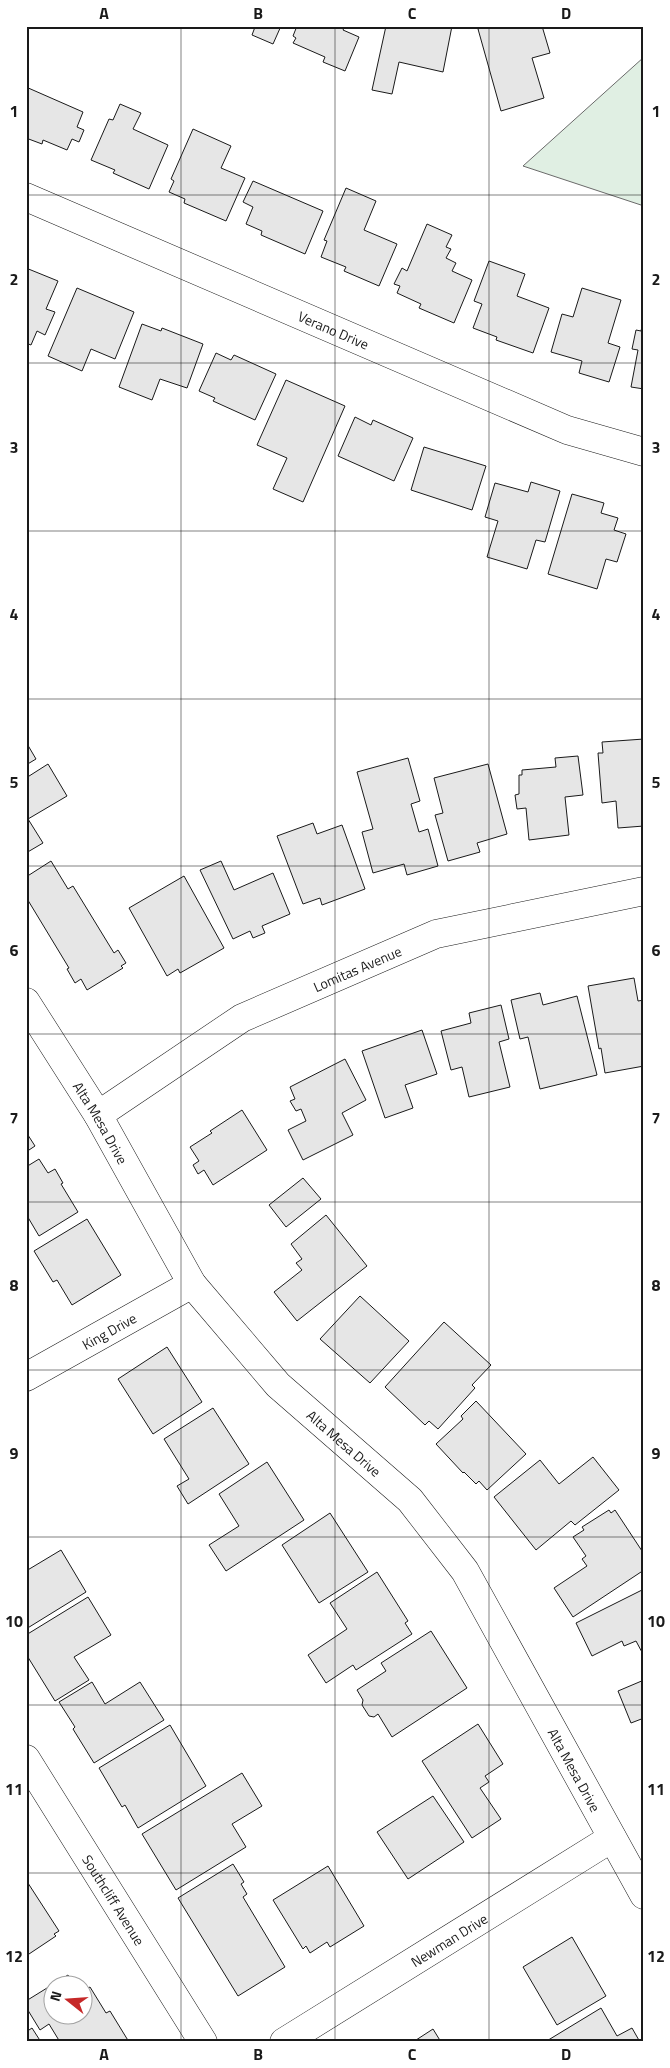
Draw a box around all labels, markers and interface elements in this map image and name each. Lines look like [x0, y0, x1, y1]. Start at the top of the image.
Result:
text: A [99, 1, 109, 25]
text: B [253, 1, 263, 25]
text: C [408, 1, 417, 25]
text: D [561, 1, 571, 25]
text: 1 [10, 99, 18, 123]
text: 1 [652, 99, 660, 123]
text: 2 [10, 267, 18, 291]
text: 2 [652, 267, 660, 291]
street label: Verano Drive [295, 305, 372, 354]
text: 3 [10, 435, 18, 459]
text: 3 [652, 435, 660, 459]
text: 4 [10, 602, 19, 626]
text: 4 [652, 602, 661, 626]
text: 5 [10, 770, 19, 794]
text: 5 [652, 770, 661, 794]
text: 6 [10, 938, 19, 962]
text: 6 [652, 938, 661, 962]
street label: Lomitas Avenue [310, 940, 404, 997]
street label: Alta Mesa Drive [69, 1077, 134, 1168]
text: 7 [10, 1106, 18, 1130]
text: 7 [652, 1106, 660, 1130]
text: 8 [10, 1273, 19, 1297]
text: 8 [652, 1273, 661, 1297]
street label: King Drive [78, 1307, 140, 1354]
street label: Alta Mesa Drive [302, 1404, 386, 1481]
text: 9 [10, 1441, 19, 1465]
text: 9 [652, 1441, 661, 1465]
text: 10 [5, 1609, 23, 1633]
text: 10 [647, 1609, 665, 1633]
street label: Alta Mesa Drive [543, 1724, 606, 1815]
text: 11 [5, 1777, 23, 1801]
text: 11 [647, 1777, 665, 1801]
street label: Southcliff Avenue [78, 1850, 150, 1949]
street label: Newman Drive [406, 1908, 491, 1971]
text: 12 [5, 1944, 23, 1968]
text: 12 [647, 1944, 665, 1968]
north arrow [42, 1976, 92, 2026]
text: N [44, 1988, 67, 2004]
text: A [99, 2042, 109, 2066]
text: B [253, 2042, 263, 2066]
text: C [408, 2042, 417, 2066]
text: D [561, 2042, 571, 2066]

